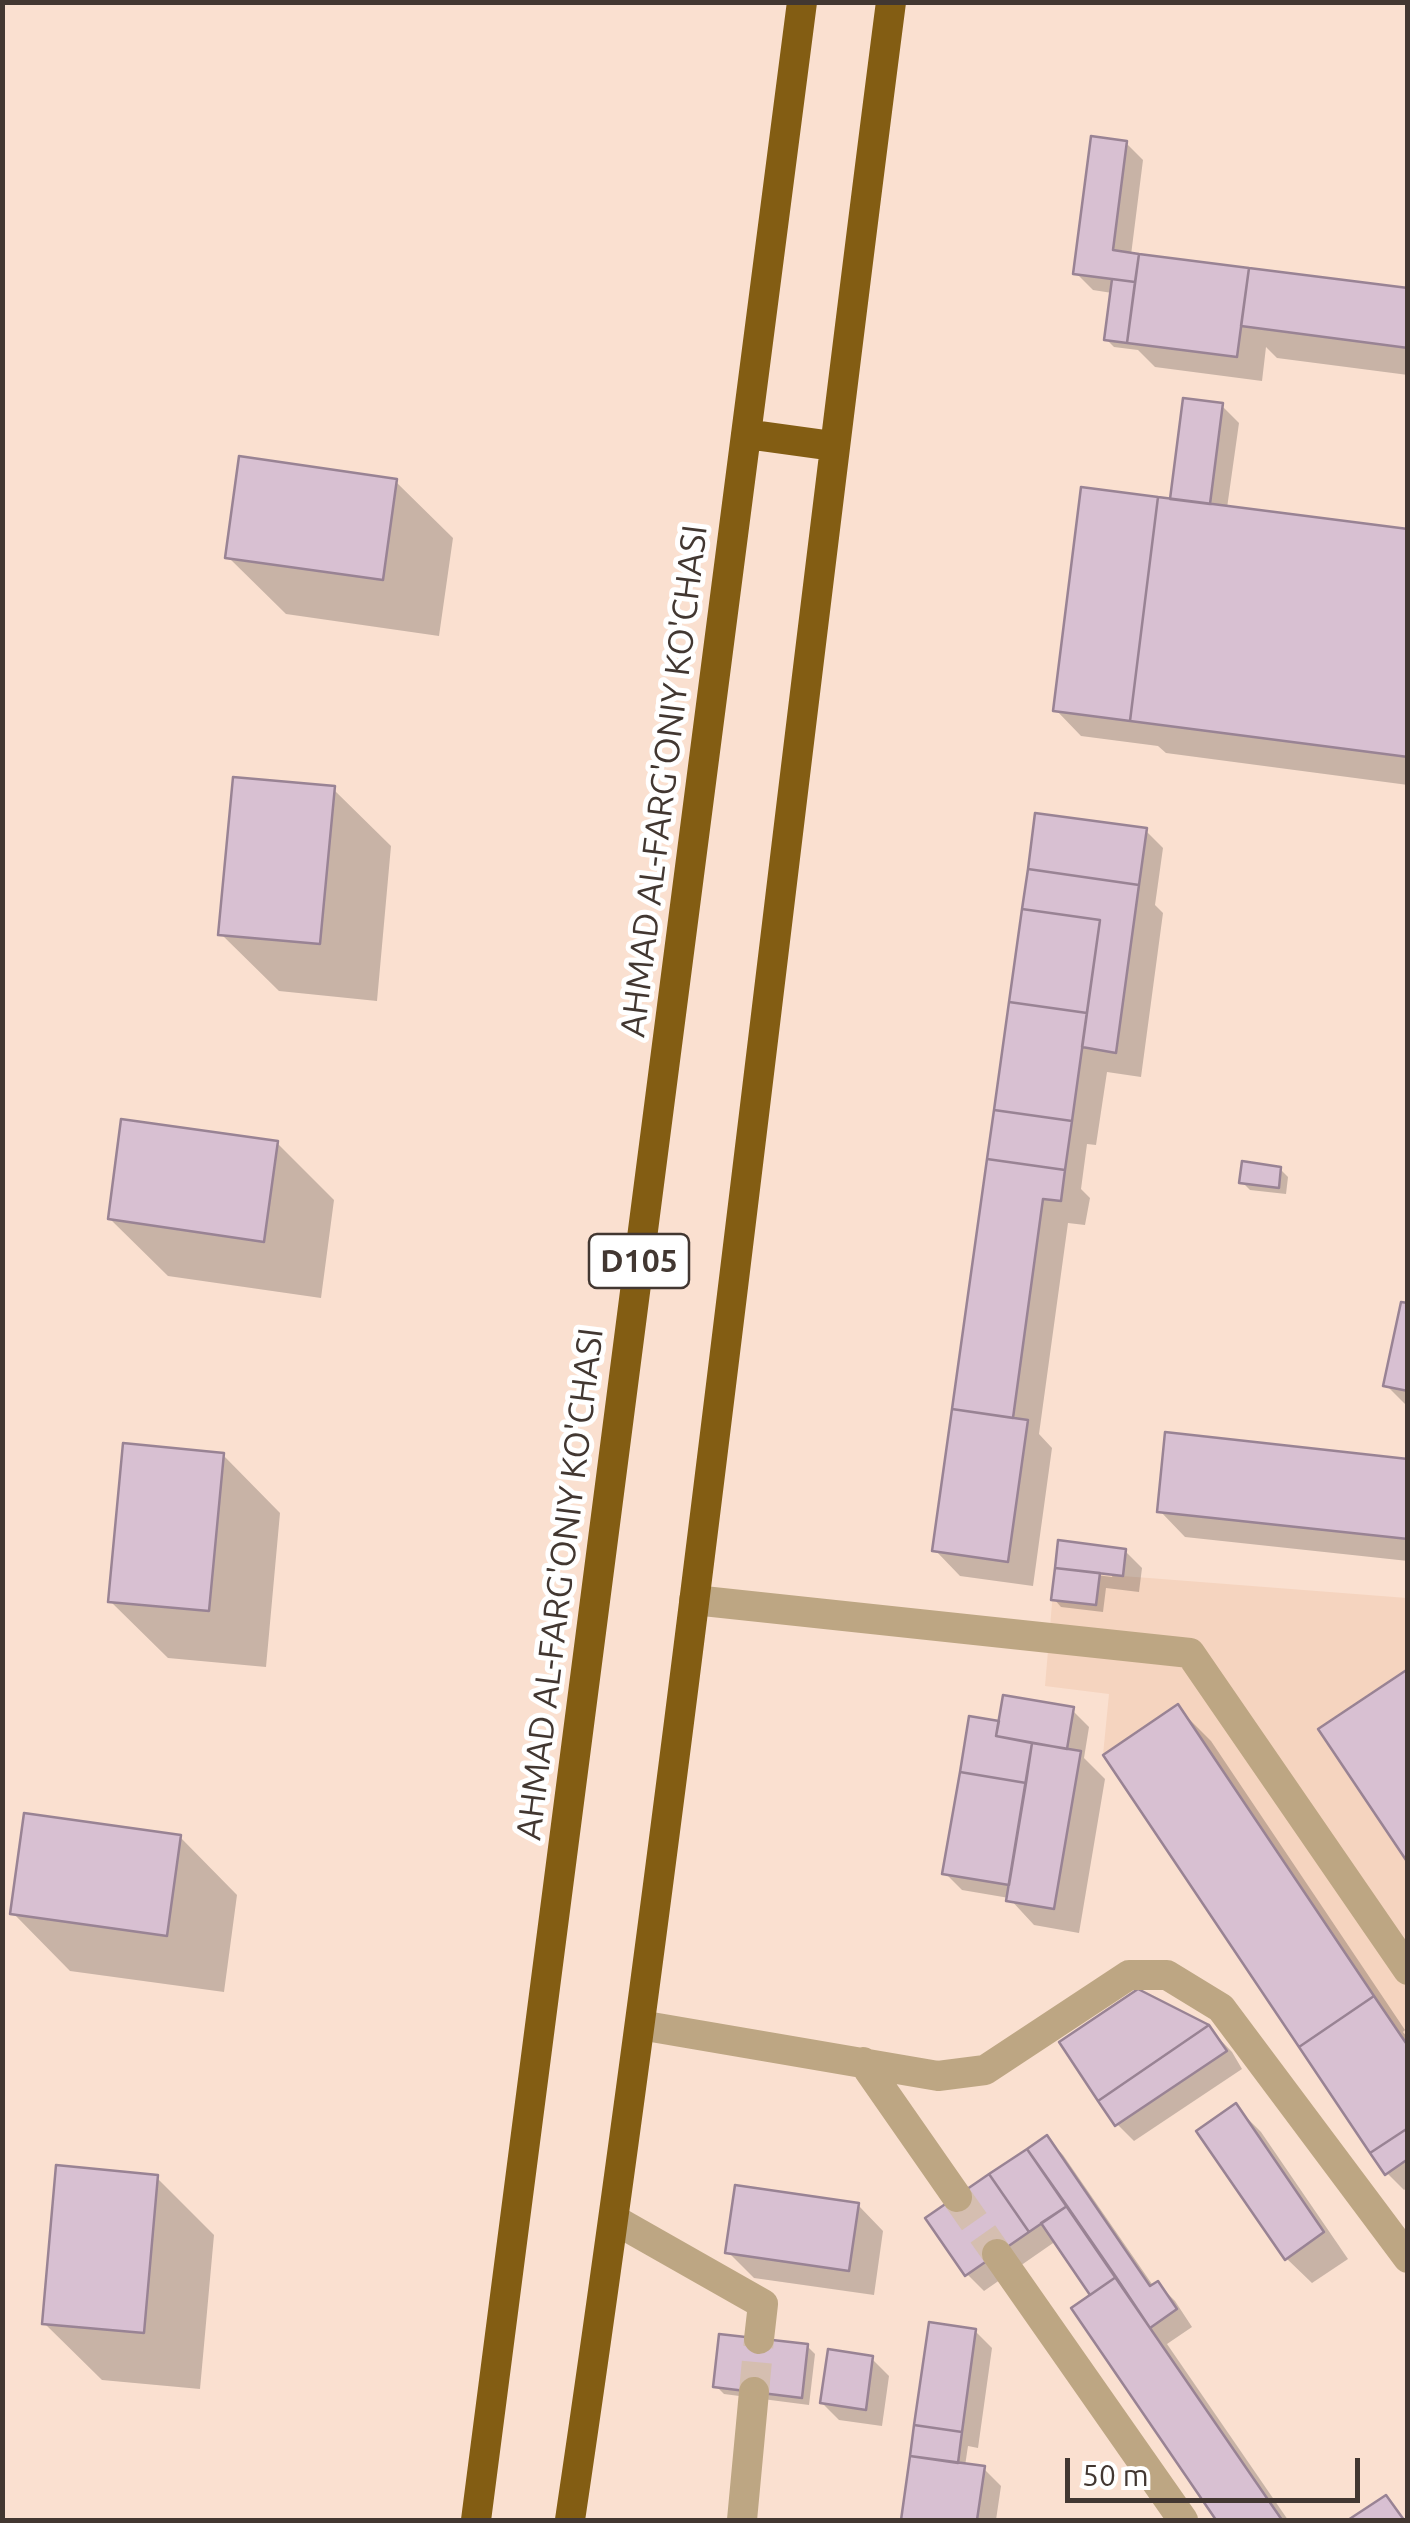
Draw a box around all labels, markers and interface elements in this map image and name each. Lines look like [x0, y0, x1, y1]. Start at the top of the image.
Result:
street label: AHMAD AL-FARG'ONIY KO'CHASI [612, 523, 716, 1039]
road number: D105 [589, 1234, 689, 1288]
street label: AHMAD AL-FARG'ONIY KO'CHASI [508, 1326, 612, 1842]
scale bar [1070, 2438, 1365, 2500]
text: 50 m [1082, 2458, 1149, 2492]

